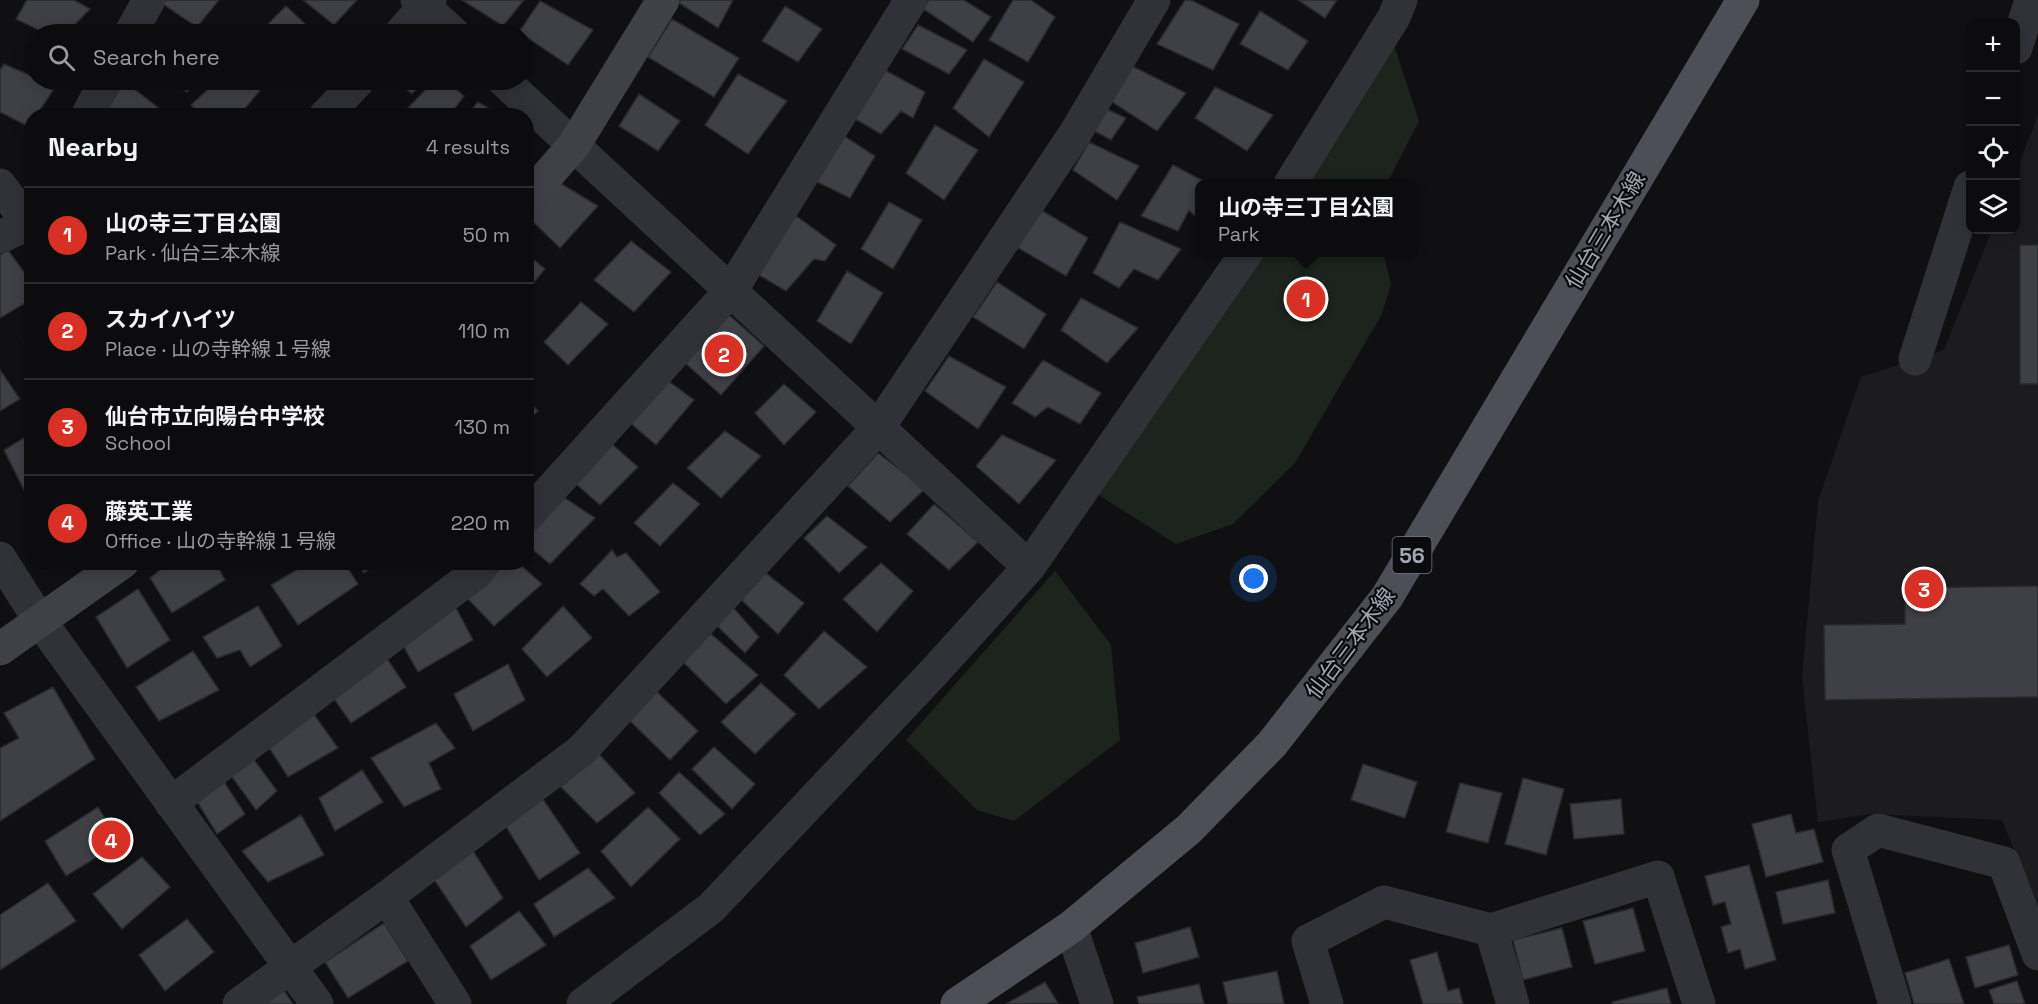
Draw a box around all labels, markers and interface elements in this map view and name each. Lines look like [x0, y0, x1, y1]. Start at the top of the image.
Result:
map controls [1966, 18, 2020, 234]
button: + [1966, 18, 2020, 72]
search box [24, 24, 534, 90]
icon: search [45, 41, 78, 74]
text: Search here [93, 43, 220, 71]
button: − [1966, 72, 2020, 126]
button: locate [1966, 126, 2020, 180]
text: Nearby [48, 130, 138, 164]
text: 4 results [426, 134, 510, 160]
street label: 仙台三本木線 [1559, 166, 1651, 294]
popup [1195, 179, 1417, 257]
button: layers [1966, 180, 2020, 234]
text: 山の寺三丁目公園 [1218, 193, 1394, 221]
text: 山の寺三丁目公園 [105, 209, 281, 237]
text: Park [1218, 221, 1260, 247]
text: 1 [63, 222, 72, 248]
text: 50 m [463, 222, 510, 248]
text: Park · 仙台三本木線 [105, 240, 281, 266]
pin: 1 [1286, 276, 1326, 322]
text: スカイハイツ [105, 305, 236, 333]
text: 2 [62, 318, 73, 344]
text: 110 m [458, 318, 510, 344]
pin: 2 [704, 332, 744, 376]
text: Place · 山の寺幹線１号線 [105, 336, 331, 362]
text: 仙台市立向陽台中学校 [105, 402, 325, 430]
text: 3 [61, 414, 74, 440]
text: 130 m [454, 414, 510, 440]
text: School [105, 430, 171, 456]
text: 藤英工業 [105, 497, 193, 525]
text: 4 [61, 510, 74, 536]
text: 220 m [451, 510, 510, 536]
text: Office · 山の寺幹線１号線 [105, 528, 336, 554]
road number: 56 [1392, 537, 1432, 573]
your location [1239, 564, 1268, 593]
pin: 3 [1904, 566, 1944, 612]
street label: 仙台三本木線 [1299, 582, 1401, 704]
pin: 4 [92, 818, 130, 862]

